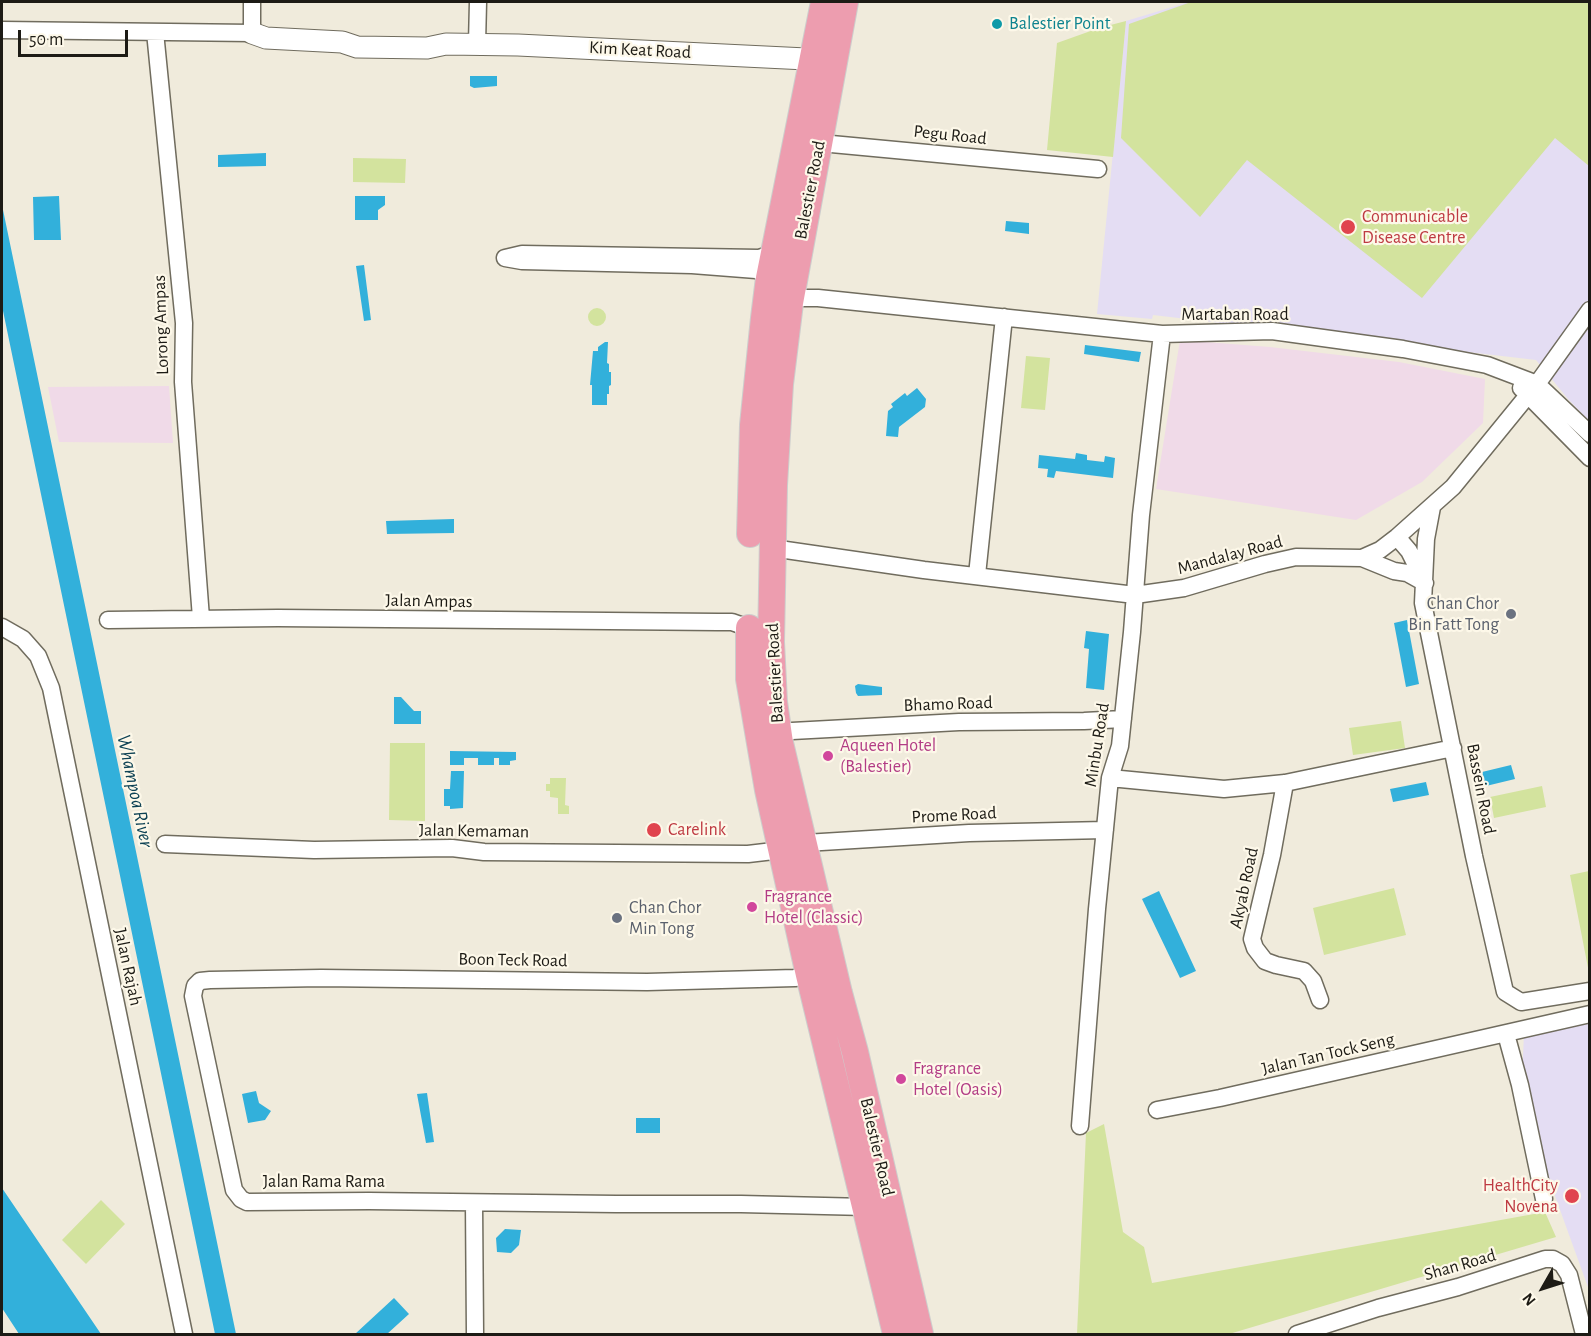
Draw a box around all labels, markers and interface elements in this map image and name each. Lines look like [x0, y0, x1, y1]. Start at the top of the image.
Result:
place label: Balestier Point [1009, 13, 1110, 35]
marker: Balestier Point [990, 17, 1004, 31]
scale bar [21, 18, 130, 56]
text: 50 m [29, 31, 63, 49]
street label: Kim Keat Road [588, 37, 692, 63]
street label: Pegu Road [912, 120, 988, 150]
street label: Balestier Road [790, 139, 830, 241]
place label: Communicable Disease Centre [1362, 206, 1468, 248]
marker: Communicable Disease Centre [1339, 218, 1357, 236]
street label: Lorong Ampas [148, 275, 174, 375]
street label: Martaban Road [1181, 304, 1289, 326]
street label: Mandalay Road [1175, 531, 1285, 579]
street label: Jalan Ampas [385, 589, 473, 613]
place label: Chan Chor Bin Fatt Tong [1408, 593, 1499, 636]
marker: Chan Chor Bin Fatt Tong [1504, 607, 1518, 621]
street label: Balestier Road [762, 622, 788, 724]
street label: Bhamo Road [903, 692, 993, 716]
street label: Minbu Road [1080, 701, 1114, 789]
water label: Whampoa River [111, 732, 159, 850]
place label: Aqueen Hotel (Balestier) [840, 735, 936, 777]
street label: Bassein Road [1462, 742, 1500, 836]
marker: Aqueen Hotel (Balestier) [821, 749, 835, 763]
street label: Prome Road [911, 802, 997, 828]
street label: Jalan Kemaman [419, 819, 529, 843]
place label: Carelink [668, 819, 726, 841]
marker: Carelink [645, 821, 663, 839]
street label: Akyab Road [1225, 845, 1263, 931]
place label: Fragrance Hotel (Classic) [764, 886, 863, 928]
place label: Chan Chor Min Tong [629, 897, 701, 940]
marker: Fragrance Hotel (Classic) [745, 900, 759, 914]
marker: Chan Chor Min Tong [610, 911, 624, 925]
street label: Jalan Rajah [109, 926, 147, 1008]
street label: Boon Teck Road [458, 948, 568, 972]
street label: Jalan Tan Tock Seng [1260, 1028, 1396, 1080]
place label: Fragrance Hotel (Oasis) [913, 1058, 1003, 1100]
marker: Fragrance Hotel (Oasis) [894, 1072, 908, 1086]
street label: Balestier Road [855, 1096, 899, 1198]
street label: Jalan Rama Rama [263, 1171, 385, 1193]
place label: HealthCity Novena [1483, 1175, 1558, 1218]
marker: HealthCity Novena [1563, 1187, 1581, 1205]
street label: Shan Road [1422, 1244, 1498, 1286]
north arrow [1513, 1258, 1573, 1318]
text: N [1519, 1290, 1539, 1309]

